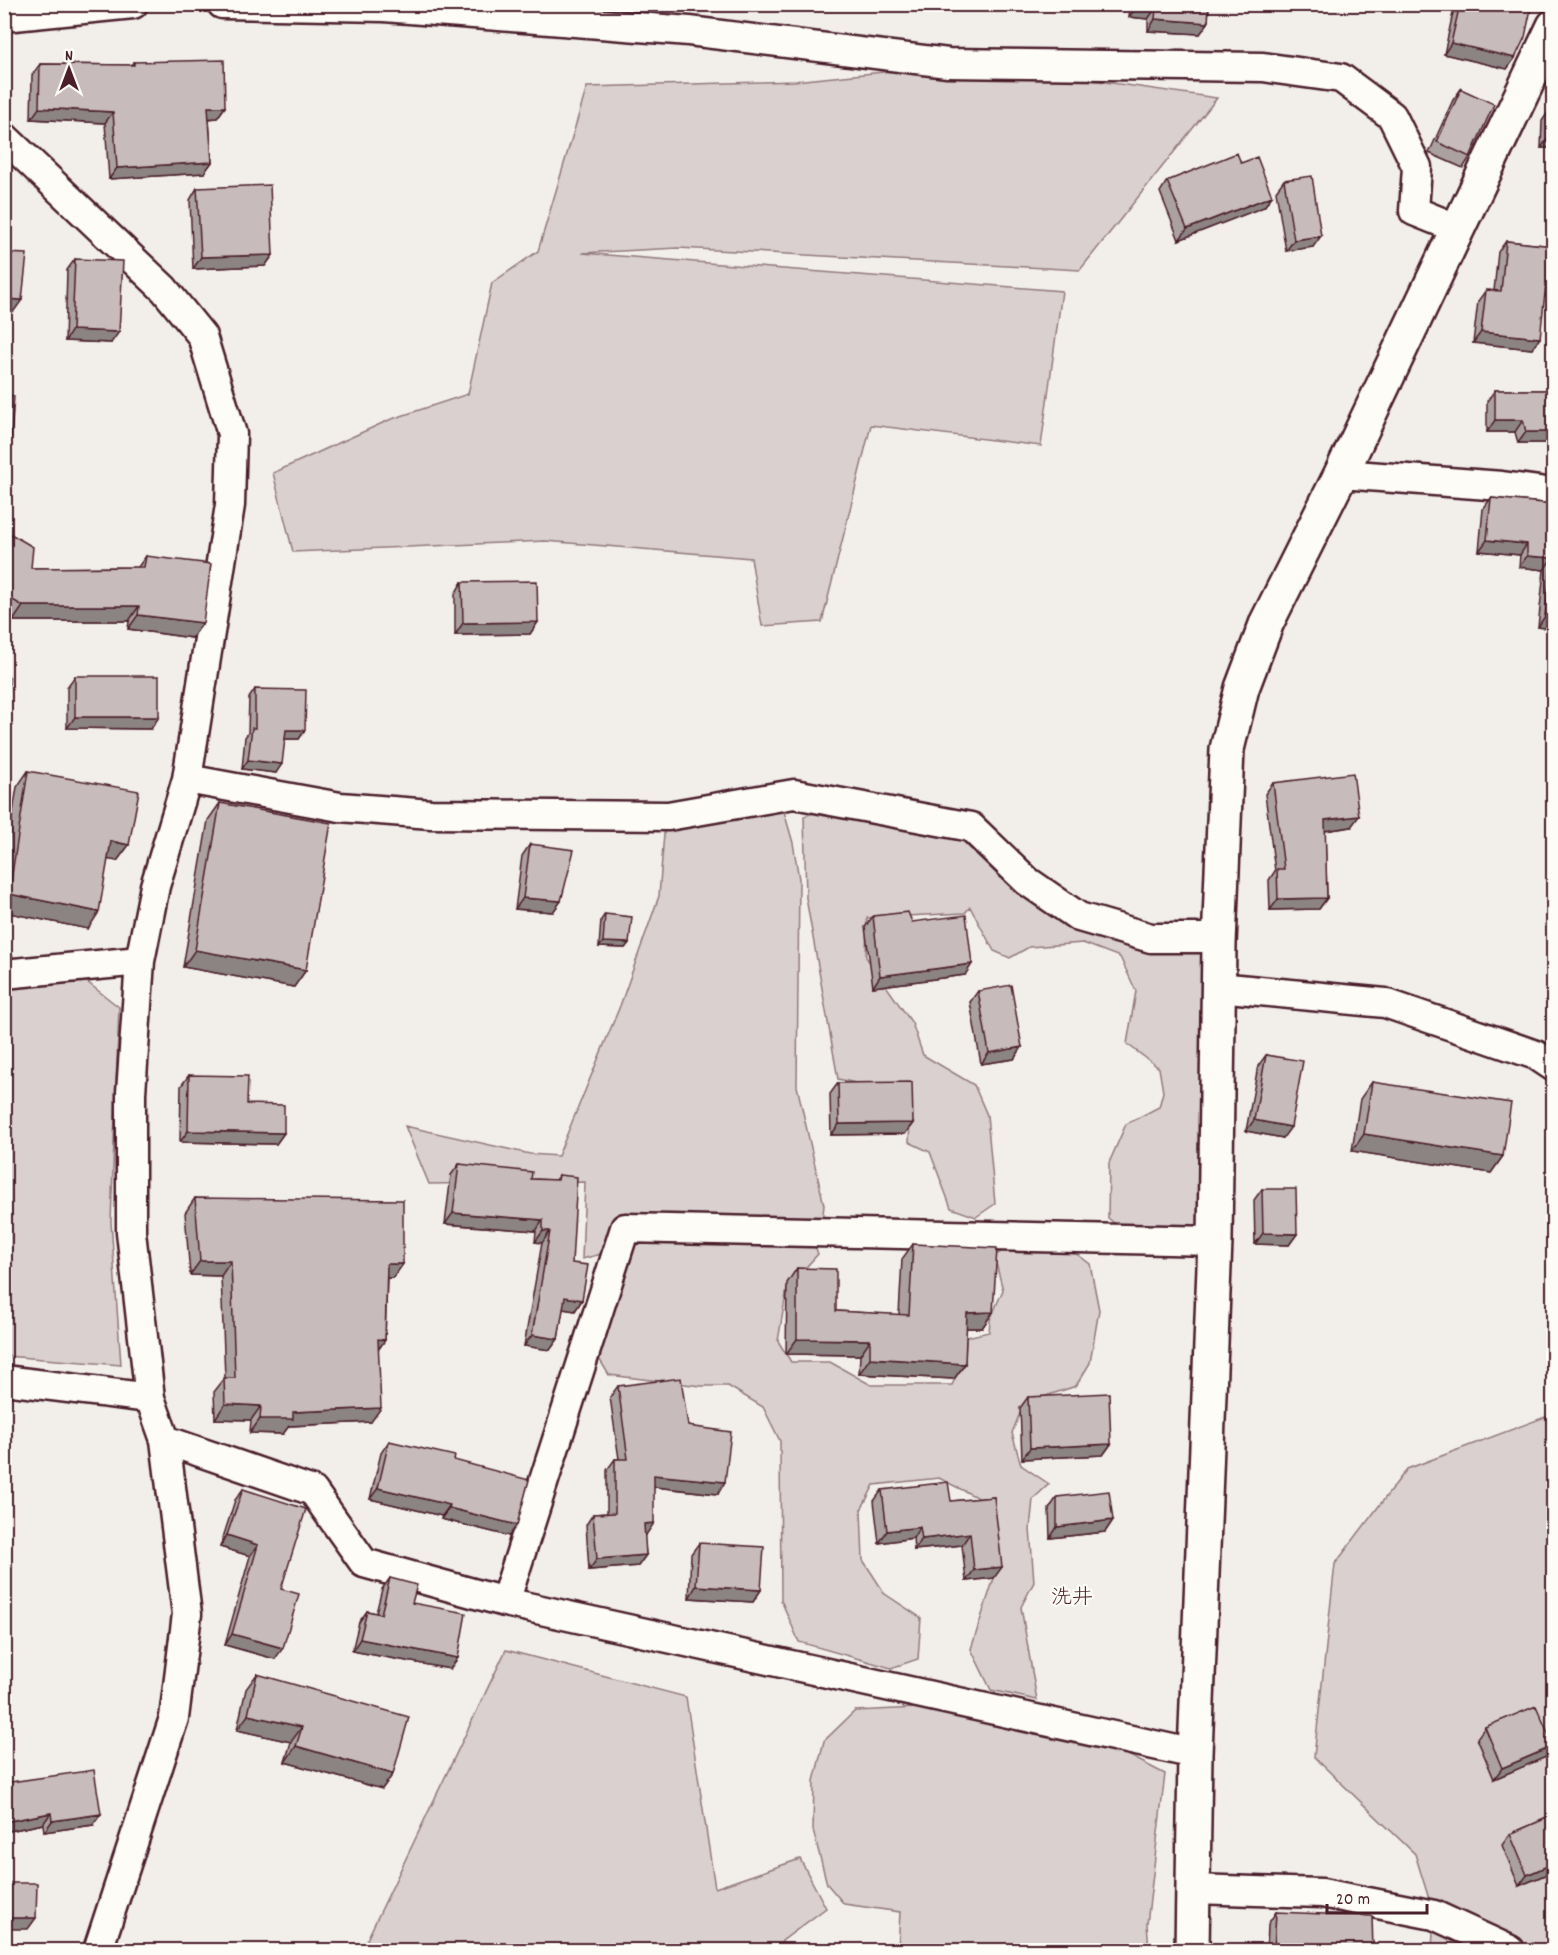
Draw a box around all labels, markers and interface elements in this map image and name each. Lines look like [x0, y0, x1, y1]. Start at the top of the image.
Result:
north arrow [39, 39, 99, 99]
text: N [65, 45, 73, 68]
district label: 洗井 [1051, 1584, 1093, 1614]
scale bar [1327, 1877, 1428, 1915]
text: 20 m [1336, 1888, 1370, 1913]

